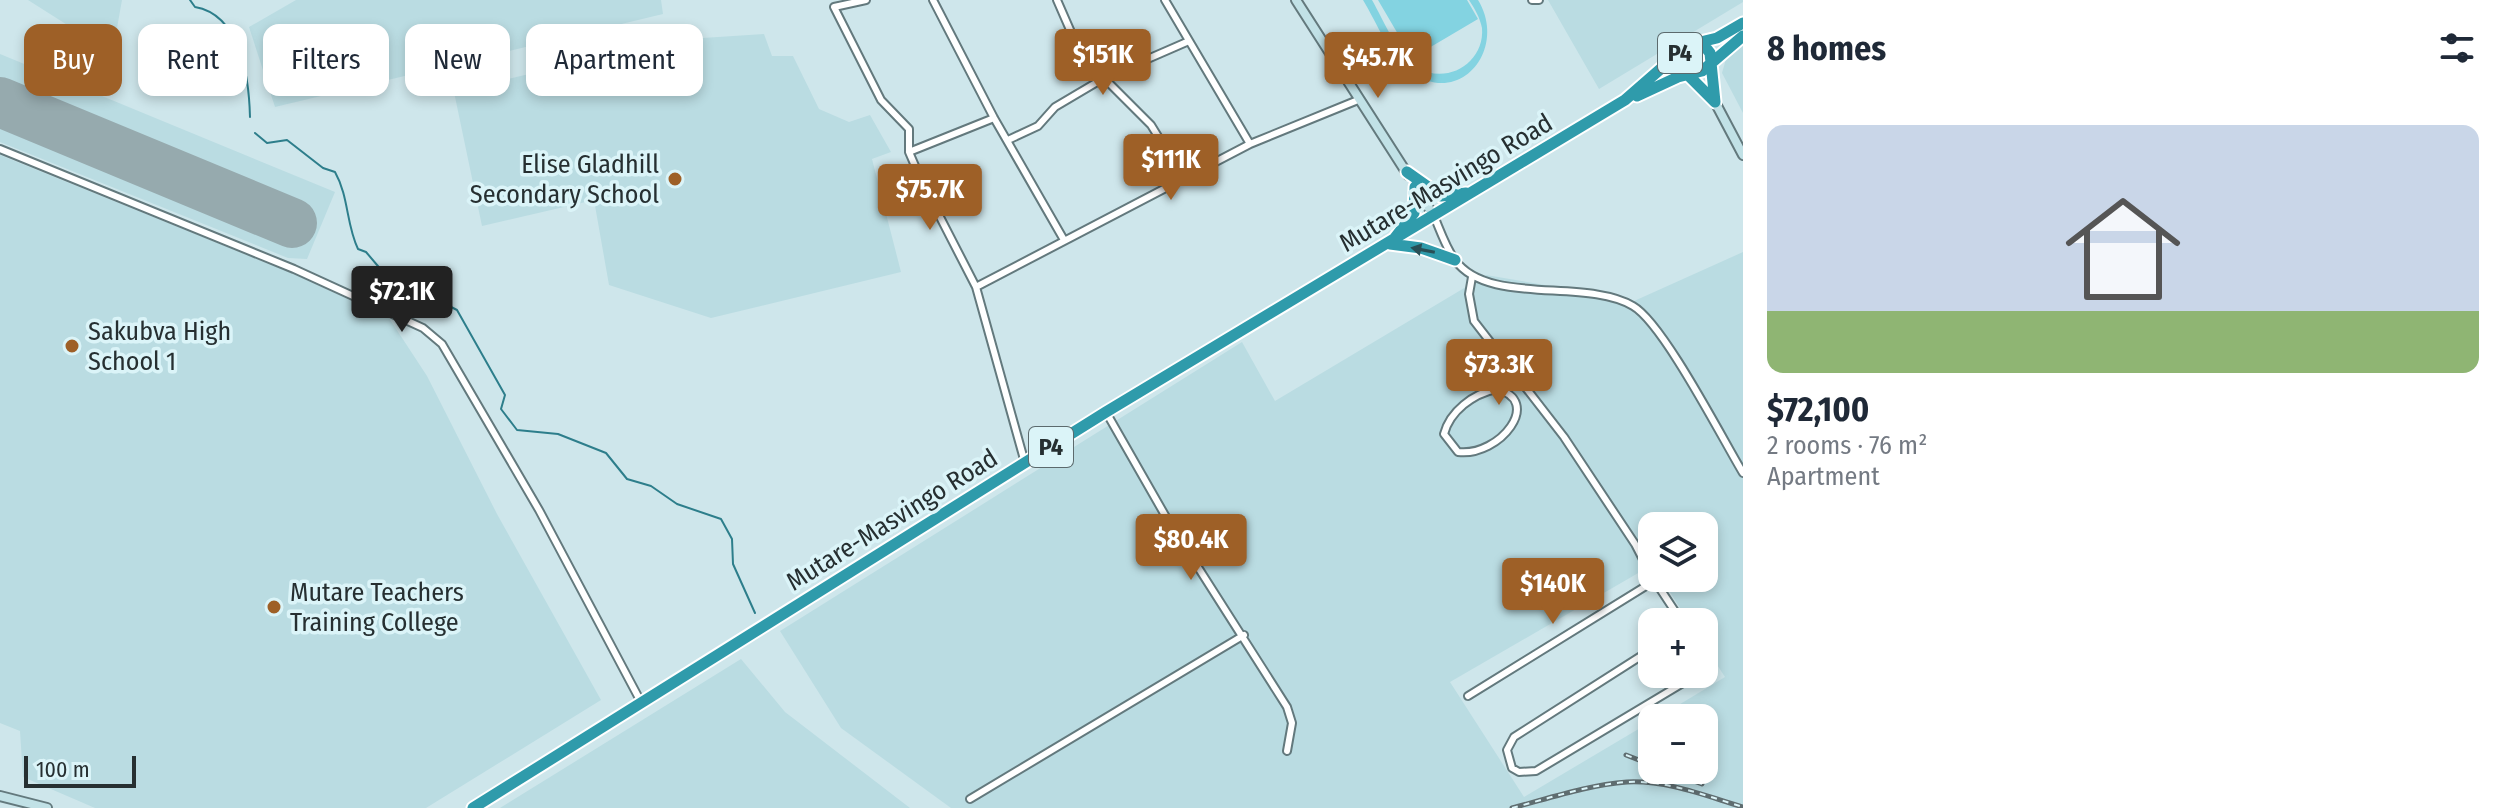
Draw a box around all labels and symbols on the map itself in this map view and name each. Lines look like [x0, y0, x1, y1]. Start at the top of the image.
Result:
pin: $151K [1047, 29, 1159, 97]
pin: $45.7K [1313, 32, 1443, 100]
road number: P4 [1658, 33, 1702, 73]
street label: Mutare-Masvingo Road [1334, 107, 1558, 259]
pin: $111K [1115, 134, 1227, 202]
place label: Elise Gladhill Secondary School [470, 149, 659, 210]
pin: $75.7K [865, 164, 995, 232]
marker: Elise Gladhill Secondary School [666, 170, 684, 188]
one-way arrow [1410, 243, 1435, 255]
pin: $72.1K [337, 266, 467, 334]
place label: Sakubva High School 1 [88, 316, 231, 377]
marker: Sakubva High School 1 [63, 337, 81, 355]
pin: $73.3K [1434, 339, 1564, 407]
road number: P4 [1029, 427, 1073, 467]
street label: Mutare-Masvingo Road [781, 442, 1003, 598]
pin: $80.4K [1126, 514, 1256, 582]
pin: $140K [1497, 558, 1609, 626]
place label: Mutare Teachers Training College [290, 577, 464, 638]
marker: Mutare Teachers Training College [265, 598, 283, 616]
scale bar [24, 752, 136, 788]

